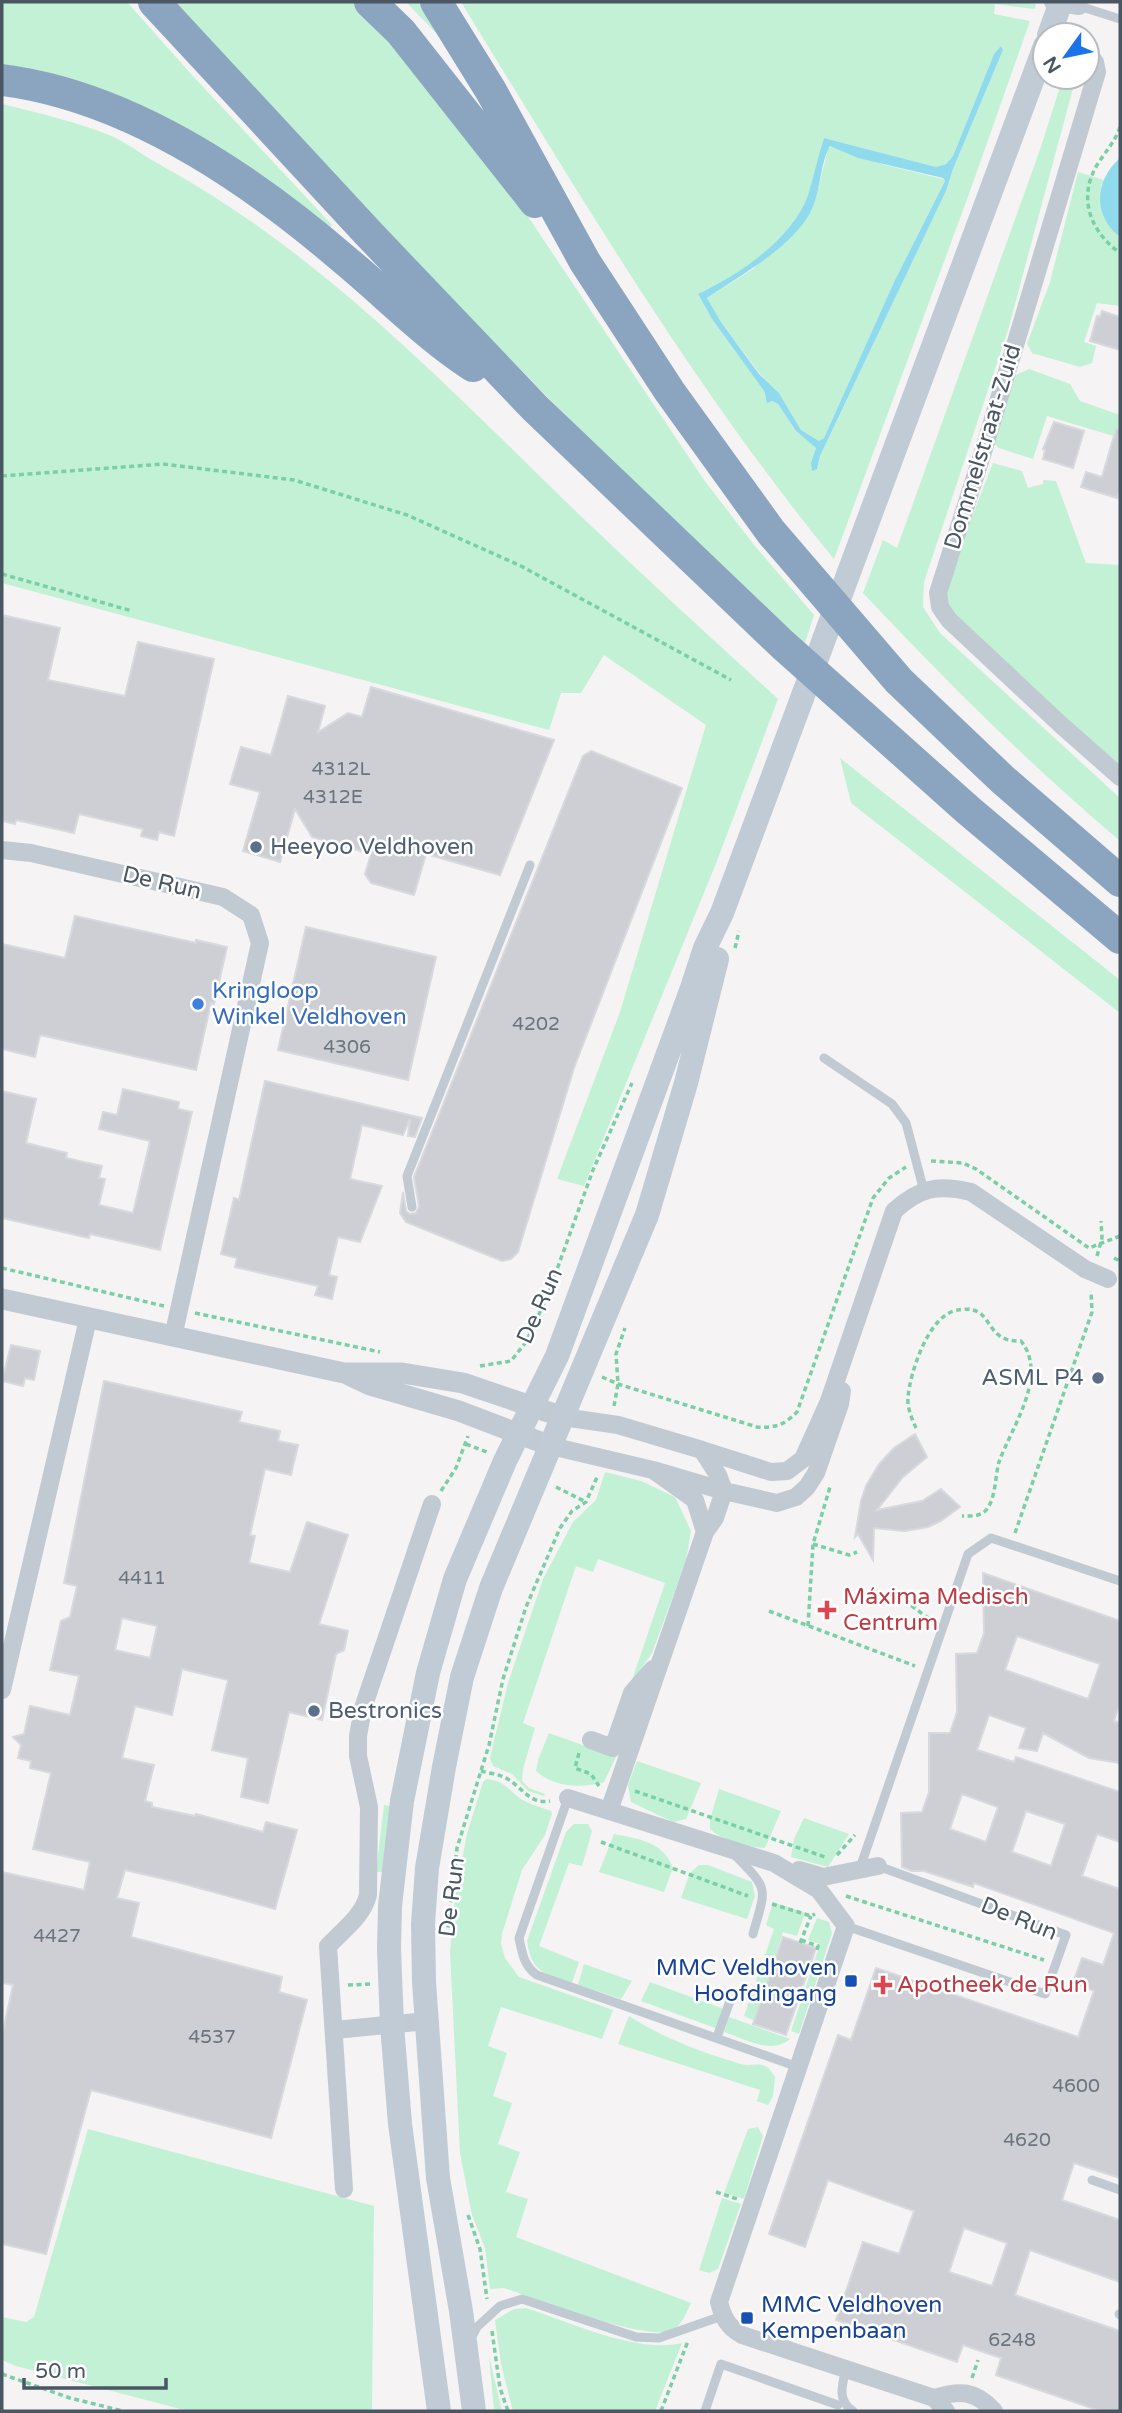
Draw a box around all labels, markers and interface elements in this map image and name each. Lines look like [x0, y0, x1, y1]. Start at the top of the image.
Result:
north arrow [1031, 21, 1101, 91]
text: N [1039, 52, 1066, 77]
street label: Dommelstraat-Zuid [938, 341, 1028, 553]
house number: 4312L [312, 758, 370, 780]
house number: 4312E [303, 786, 363, 808]
place label: Heeyoo Veldhoven [270, 833, 474, 861]
marker: Heeyoo Veldhoven [248, 839, 264, 855]
street label: De Run [120, 860, 204, 906]
place label: Kringloop Winkel Veldhoven [212, 977, 407, 1031]
marker: Kringloop Winkel Veldhoven [190, 996, 206, 1012]
house number: 4202 [512, 1013, 560, 1035]
house number: 4306 [323, 1036, 371, 1058]
street label: De Run [511, 1264, 569, 1348]
place label: ASML P4 [981, 1364, 1084, 1392]
marker: ASML P4 [1090, 1370, 1106, 1386]
house number: 4411 [118, 1567, 166, 1589]
place label: Máxima Medisch Centrum [843, 1583, 1029, 1637]
marker: Máxima Medisch Centrum [817, 1600, 837, 1620]
place label: Bestronics [328, 1697, 442, 1725]
marker: Bestronics [306, 1703, 322, 1719]
street label: De Run [433, 1855, 471, 1939]
street label: De Run [977, 1891, 1061, 1947]
house number: 4427 [33, 1925, 81, 1947]
place label: MMC Veldhoven Hoofdingang [656, 1954, 837, 2008]
place label: Apotheek de Run [897, 1971, 1088, 1999]
marker: MMC Veldhoven Hoofdingang [843, 1973, 859, 1989]
marker: Apotheek de Run [875, 1977, 891, 1993]
house number: 4537 [188, 2026, 236, 2048]
house number: 4600 [1052, 2075, 1100, 2097]
house number: 4620 [1003, 2129, 1051, 2151]
place label: MMC Veldhoven Kempenbaan [761, 2291, 942, 2345]
marker: MMC Veldhoven Kempenbaan [739, 2310, 755, 2326]
house number: 6248 [988, 2329, 1036, 2351]
scale bar [24, 2346, 166, 2390]
text: 50 m [35, 2359, 86, 2384]

